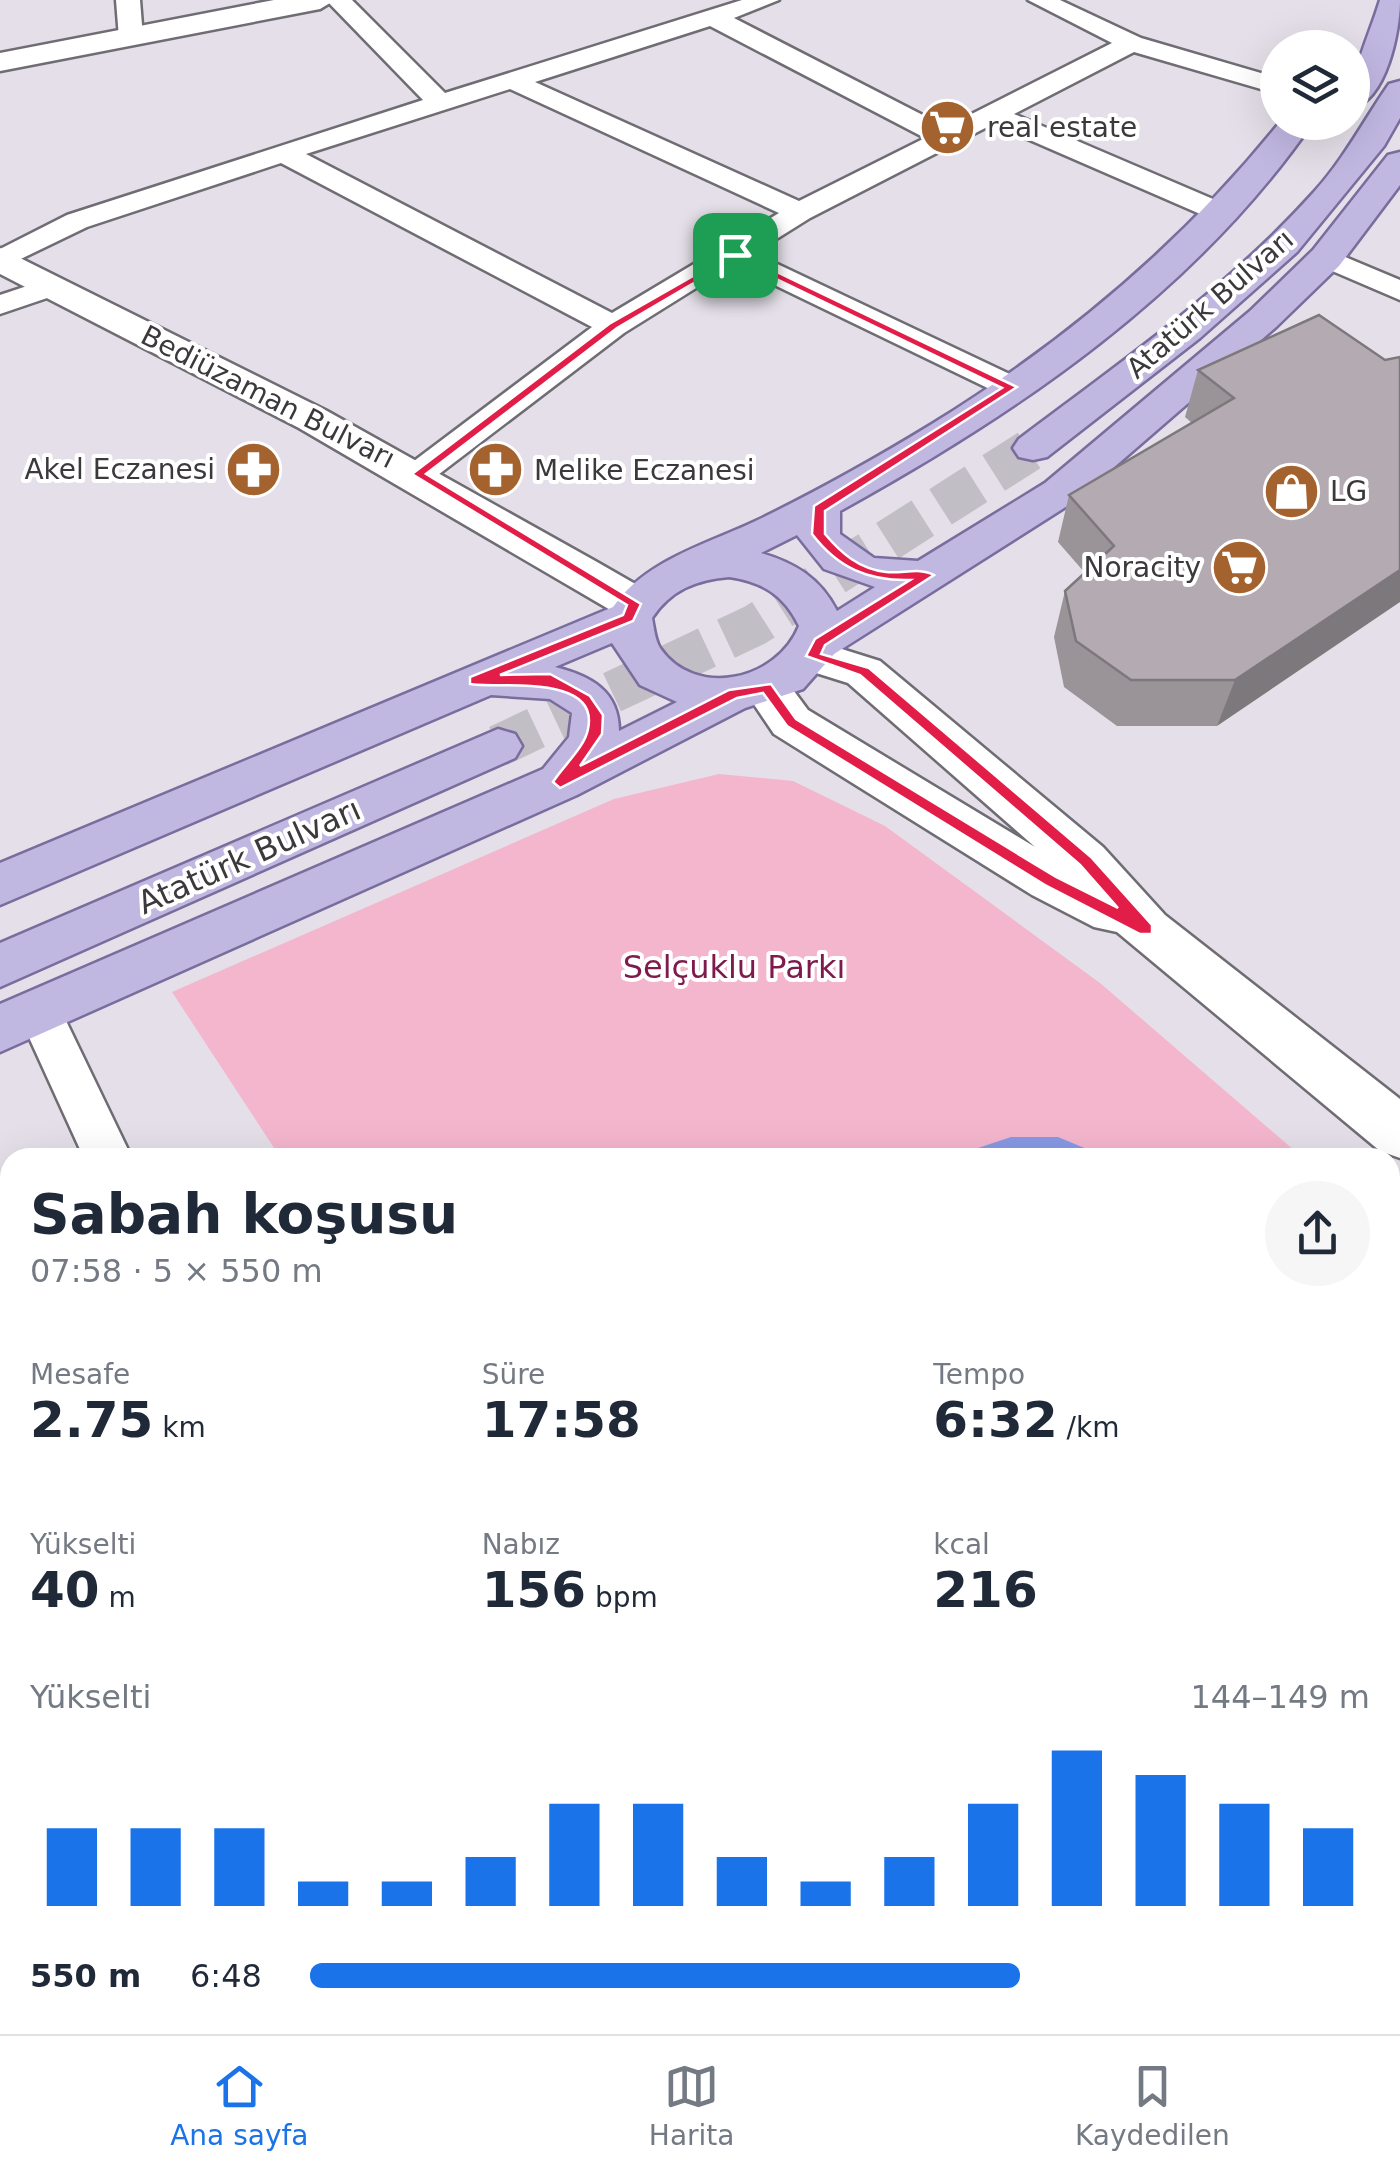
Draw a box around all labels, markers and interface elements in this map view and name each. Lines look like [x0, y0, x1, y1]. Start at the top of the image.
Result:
map controls [1260, 30, 1370, 140]
button: layers [1260, 30, 1370, 140]
supermarket icon: real estate [918, 97, 978, 157]
place label: real estate [987, 111, 1137, 144]
pin [693, 213, 778, 298]
street label: Atatürk Bulvarı [1120, 223, 1300, 385]
icon: arrive [708, 228, 763, 283]
street label: Bediüzaman Bulvarı [136, 319, 400, 475]
pharmacy icon: Akel Eczanesi [224, 439, 284, 499]
pharmacy icon: Melike Eczanesi [465, 440, 525, 500]
place label: Akel Eczanesi [24, 453, 215, 486]
place label: Melike Eczanesi [534, 454, 755, 487]
shop icon: LG [1261, 461, 1321, 521]
place label: LG [1330, 475, 1367, 508]
supermarket icon: Noracity [1210, 537, 1270, 597]
place label: Noracity [1084, 551, 1201, 584]
street label: Atatürk Bulvarı [132, 790, 366, 922]
park label: Selçuklu Parkı [623, 948, 845, 986]
button: share [1265, 1181, 1370, 1286]
text: Sabah koşusu [30, 1182, 458, 1246]
text: 07:58 · 5 × 550 m [30, 1252, 323, 1290]
text: Mesafe [30, 1358, 130, 1391]
text: Süre [482, 1358, 545, 1391]
text: Tempo [933, 1358, 1025, 1391]
text: 2.75 [30, 1391, 153, 1449]
text: 17:58 [482, 1391, 641, 1449]
text: 6:32 [933, 1391, 1058, 1449]
text: km [153, 1411, 206, 1444]
text: /km [1058, 1411, 1120, 1444]
text: Yükselti [30, 1528, 136, 1561]
text: Nabız [482, 1528, 560, 1561]
text: kcal [933, 1528, 990, 1561]
text: 40 [30, 1561, 100, 1619]
text: 156 [482, 1561, 586, 1619]
text: 216 [933, 1561, 1038, 1619]
text: m [100, 1581, 136, 1614]
text: bpm [586, 1581, 658, 1614]
text: Yükselti [30, 1678, 151, 1716]
text: 144–149 m [1191, 1678, 1370, 1716]
text: 550 m [30, 1957, 141, 1995]
text: 6:48 [190, 1957, 262, 1995]
tab: Ana sayfa [170, 2059, 308, 2152]
tab: Harita [649, 2059, 735, 2152]
tab: Kaydedilen [1075, 2059, 1230, 2152]

